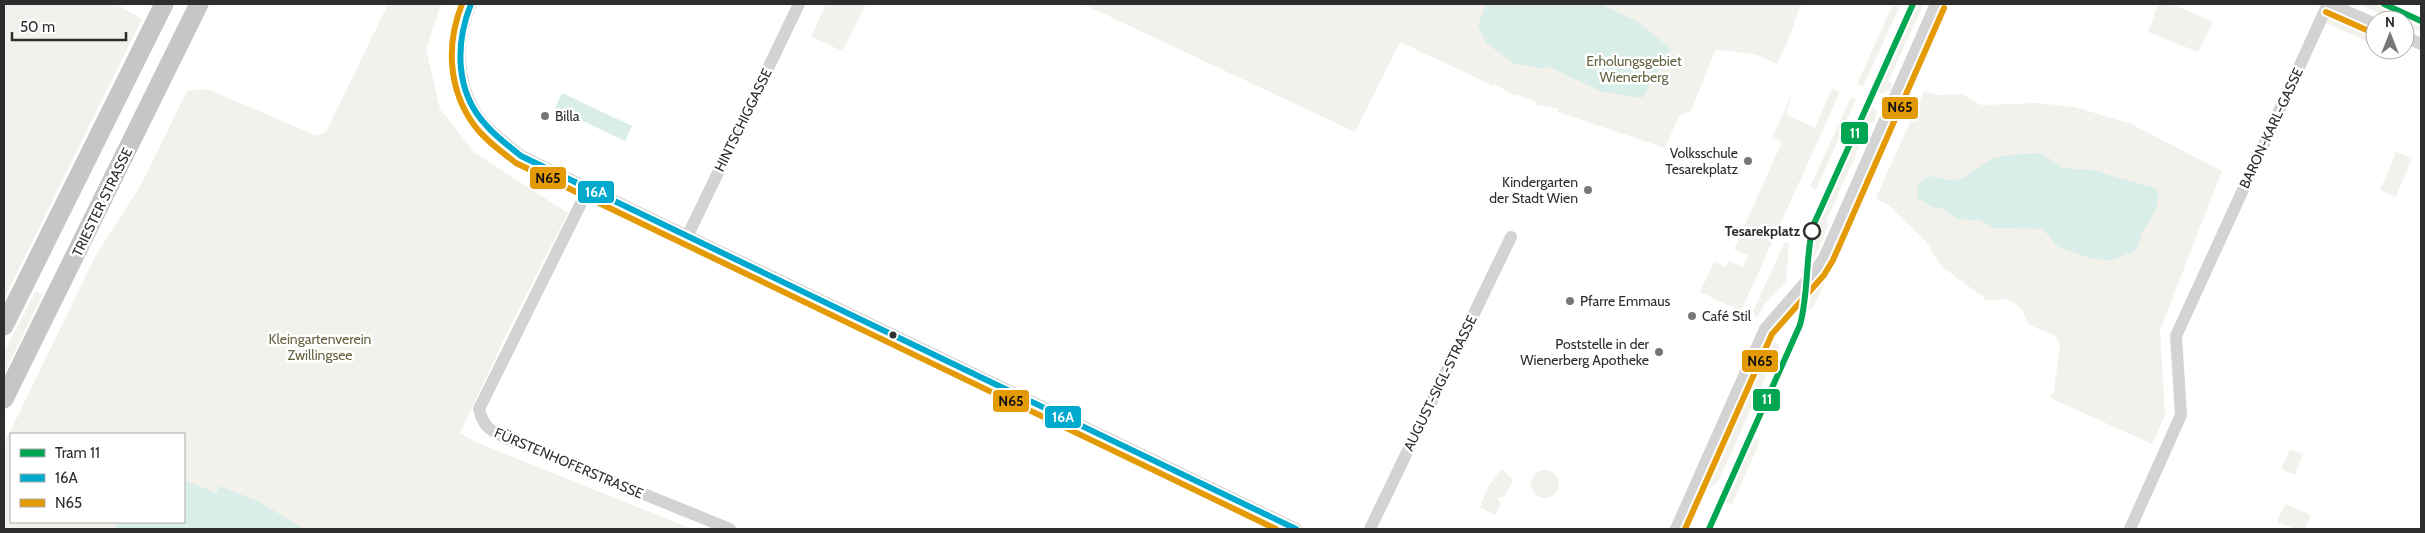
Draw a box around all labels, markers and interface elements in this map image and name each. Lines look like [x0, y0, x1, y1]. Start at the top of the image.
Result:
scale bar [12, 10, 126, 42]
north arrow [2365, 10, 2415, 60]
text: N [2385, 13, 2395, 31]
text: 50 m [20, 18, 55, 36]
park label: Erholungsgebiet Wienerberg [1586, 52, 1682, 86]
street label: HINTSCHIGGASSE [710, 65, 776, 175]
street label: BARON-KARL-GASSE [2235, 65, 2307, 191]
line badge: N65 [1881, 96, 1919, 120]
text: N65 [1887, 98, 1913, 116]
place label: Billa [555, 107, 580, 125]
marker: Billa [539, 110, 551, 122]
line badge: 11 [1840, 121, 1869, 145]
text: 11 [1850, 124, 1860, 142]
street label: TRIESTER STRASSE [68, 144, 136, 259]
place label: Volksschule Tesarekplatz [1665, 144, 1738, 178]
marker: Volksschule Tesarekplatz [1742, 155, 1754, 167]
line badge: N65 [529, 166, 567, 190]
text: N65 [535, 169, 561, 187]
place label: Kindergarten der Stadt Wien [1489, 173, 1578, 207]
line badge: 16A [577, 180, 615, 204]
text: 16A [585, 183, 607, 201]
marker: Kindergarten der Stadt Wien [1582, 184, 1594, 196]
place label: Tesarekplatz [1725, 222, 1800, 240]
marker: Tesarekplatz [1803, 222, 1821, 240]
place label: Pfarre Emmaus [1580, 292, 1671, 310]
marker: Pfarre Emmaus [1564, 295, 1576, 307]
place label: Café Stil [1702, 307, 1752, 325]
marker: Café Stil [1686, 310, 1698, 322]
street label: AUGUST-SIGL-STRASSE [1399, 312, 1481, 454]
park label: Kleingartenverein Zwillingsee [269, 330, 372, 364]
unlabelled marker [888, 330, 898, 340]
place label: Poststelle in der Wienerberg Apotheke [1520, 335, 1650, 369]
marker: Poststelle in der Wienerberg Apotheke [1653, 346, 1665, 358]
line badge: N65 [1741, 349, 1779, 373]
text: N65 [1747, 352, 1773, 370]
line badge: 11 [1752, 388, 1781, 412]
line badge: N65 [992, 389, 1030, 413]
text: 11 [1762, 390, 1772, 408]
text: N65 [998, 392, 1024, 410]
line badge: 16A [1044, 405, 1082, 429]
text: 16A [1052, 408, 1074, 426]
street label: FÜRSTENHOFERSTRASSE [492, 423, 646, 503]
legend [10, 433, 185, 523]
text: Tram 11 [55, 444, 100, 462]
text: 16A [55, 469, 78, 487]
text: N65 [55, 494, 82, 512]

